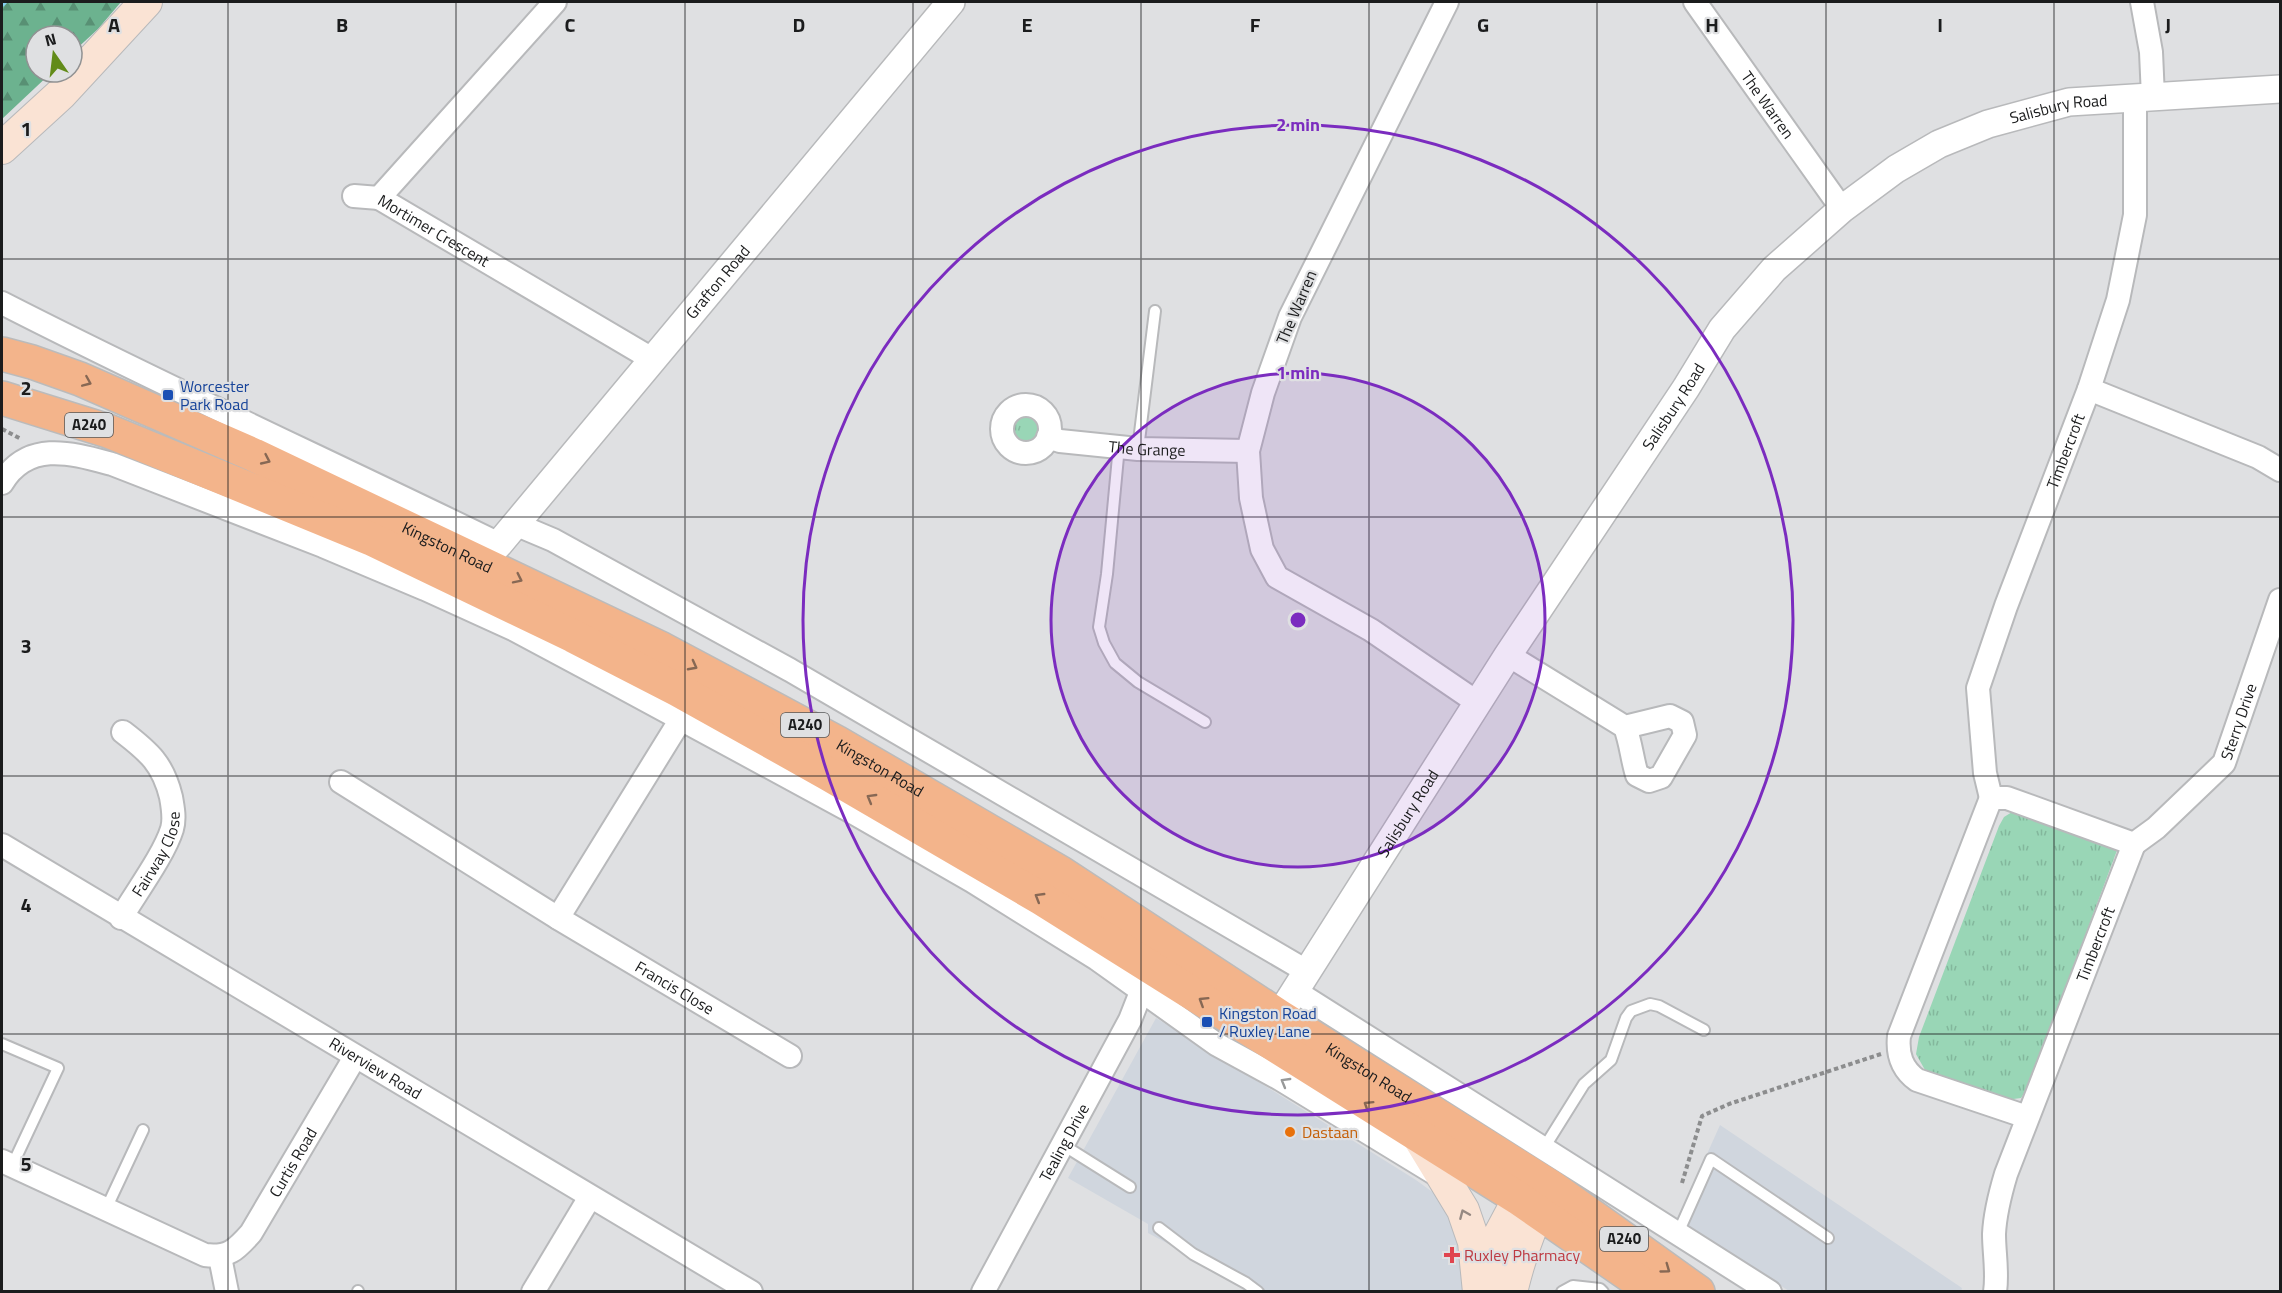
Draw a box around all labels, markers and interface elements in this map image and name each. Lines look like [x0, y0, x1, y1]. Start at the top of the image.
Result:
text: A [108, 9, 120, 40]
text: B [336, 9, 348, 40]
text: C [565, 9, 576, 40]
text: D [793, 9, 805, 40]
text: E [1021, 9, 1033, 40]
text: F [1250, 9, 1261, 40]
text: G [1477, 9, 1489, 40]
text: H [1705, 9, 1719, 40]
text: I [1937, 9, 1943, 40]
text: J [2165, 9, 2171, 40]
north arrow [24, 24, 84, 84]
text: N [42, 26, 59, 52]
street label: The Warren [1736, 66, 1800, 144]
street label: Salisbury Road [2007, 88, 2108, 130]
text: 2 min [1276, 111, 1320, 138]
text: 1 [20, 113, 32, 144]
street label: Mortimer Crescent [373, 188, 494, 273]
street label: Grafton Road [680, 240, 755, 324]
street label: The Warren [1270, 266, 1322, 348]
street label: Salisbury Road [1636, 358, 1711, 455]
text: 1 min [1276, 359, 1320, 386]
text: 2 [20, 372, 32, 403]
place label: Worcester Park Road [180, 374, 250, 416]
one-way arrow [81, 375, 92, 387]
marker: Worcester Park Road [161, 388, 175, 402]
street label: Timbercroft [2040, 410, 2091, 492]
road number: A240 [65, 413, 113, 437]
street label: The Grange [1107, 434, 1186, 462]
one-way arrow [259, 453, 270, 465]
street label: Kingston Road [398, 515, 497, 579]
one-way arrow [512, 572, 523, 584]
centre of rings [1288, 610, 1308, 630]
text: 3 [20, 630, 32, 661]
one-way arrow [687, 658, 698, 670]
street label: Sterry Drive [2214, 680, 2262, 763]
road number: A240 [781, 713, 829, 737]
street label: Kingston Road [832, 733, 928, 803]
street label: Salisbury Road [1371, 765, 1444, 862]
one-way arrow [867, 794, 877, 805]
street label: Fairway Close [126, 811, 186, 901]
text: 4 [20, 889, 32, 920]
one-way arrow [1035, 893, 1045, 905]
street label: Timbercroft [2070, 903, 2121, 985]
street label: Francis Close [631, 955, 719, 1020]
one-way arrow [1199, 997, 1209, 1009]
place label: Kingston Road / Ruxley Lane [1219, 1001, 1317, 1043]
marker: Kingston Road / Ruxley Lane [1200, 1015, 1214, 1029]
street label: Riverview Road [325, 1031, 426, 1105]
street label: Kingston Road [1321, 1036, 1417, 1108]
one-way arrow [1281, 1078, 1292, 1090]
street label: Tealing Drive [1033, 1099, 1095, 1186]
one-way arrow [1364, 1102, 1375, 1113]
place label: Dastaan [1302, 1120, 1358, 1144]
street label: Curtis Road [263, 1123, 323, 1202]
marker: Dastaan [1283, 1125, 1297, 1139]
text: 5 [20, 1148, 32, 1179]
one-way arrow [1459, 1210, 1471, 1221]
road number: A240 [1600, 1227, 1648, 1251]
place label: Ruxley Pharmacy [1464, 1243, 1580, 1267]
marker: Ruxley Pharmacy [1445, 1248, 1459, 1262]
one-way arrow [1659, 1262, 1670, 1273]

